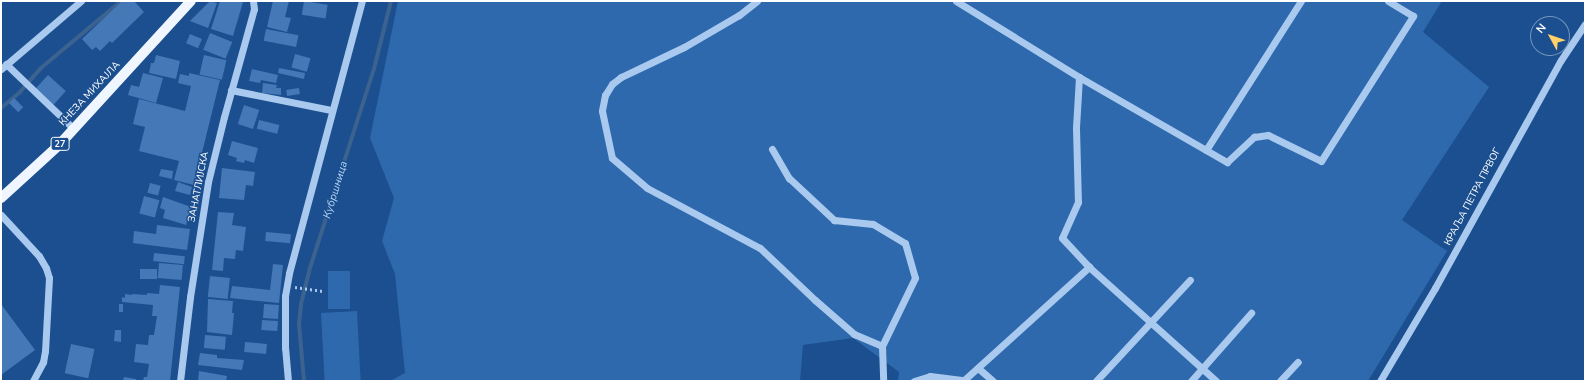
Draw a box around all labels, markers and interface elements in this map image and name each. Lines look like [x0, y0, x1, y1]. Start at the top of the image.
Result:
north arrow [1530, 16, 1570, 56]
text: N [1533, 21, 1550, 37]
street label: КНЕЗА МИХАЈЛА [57, 59, 123, 129]
road number: 27 [50, 137, 70, 151]
street label: КРАЉА ПЕТРА ПРВОГ [1442, 146, 1504, 248]
street label: ЗАНАТЛИЈСКА [186, 151, 212, 223]
water label: Кубршница [321, 160, 351, 220]

